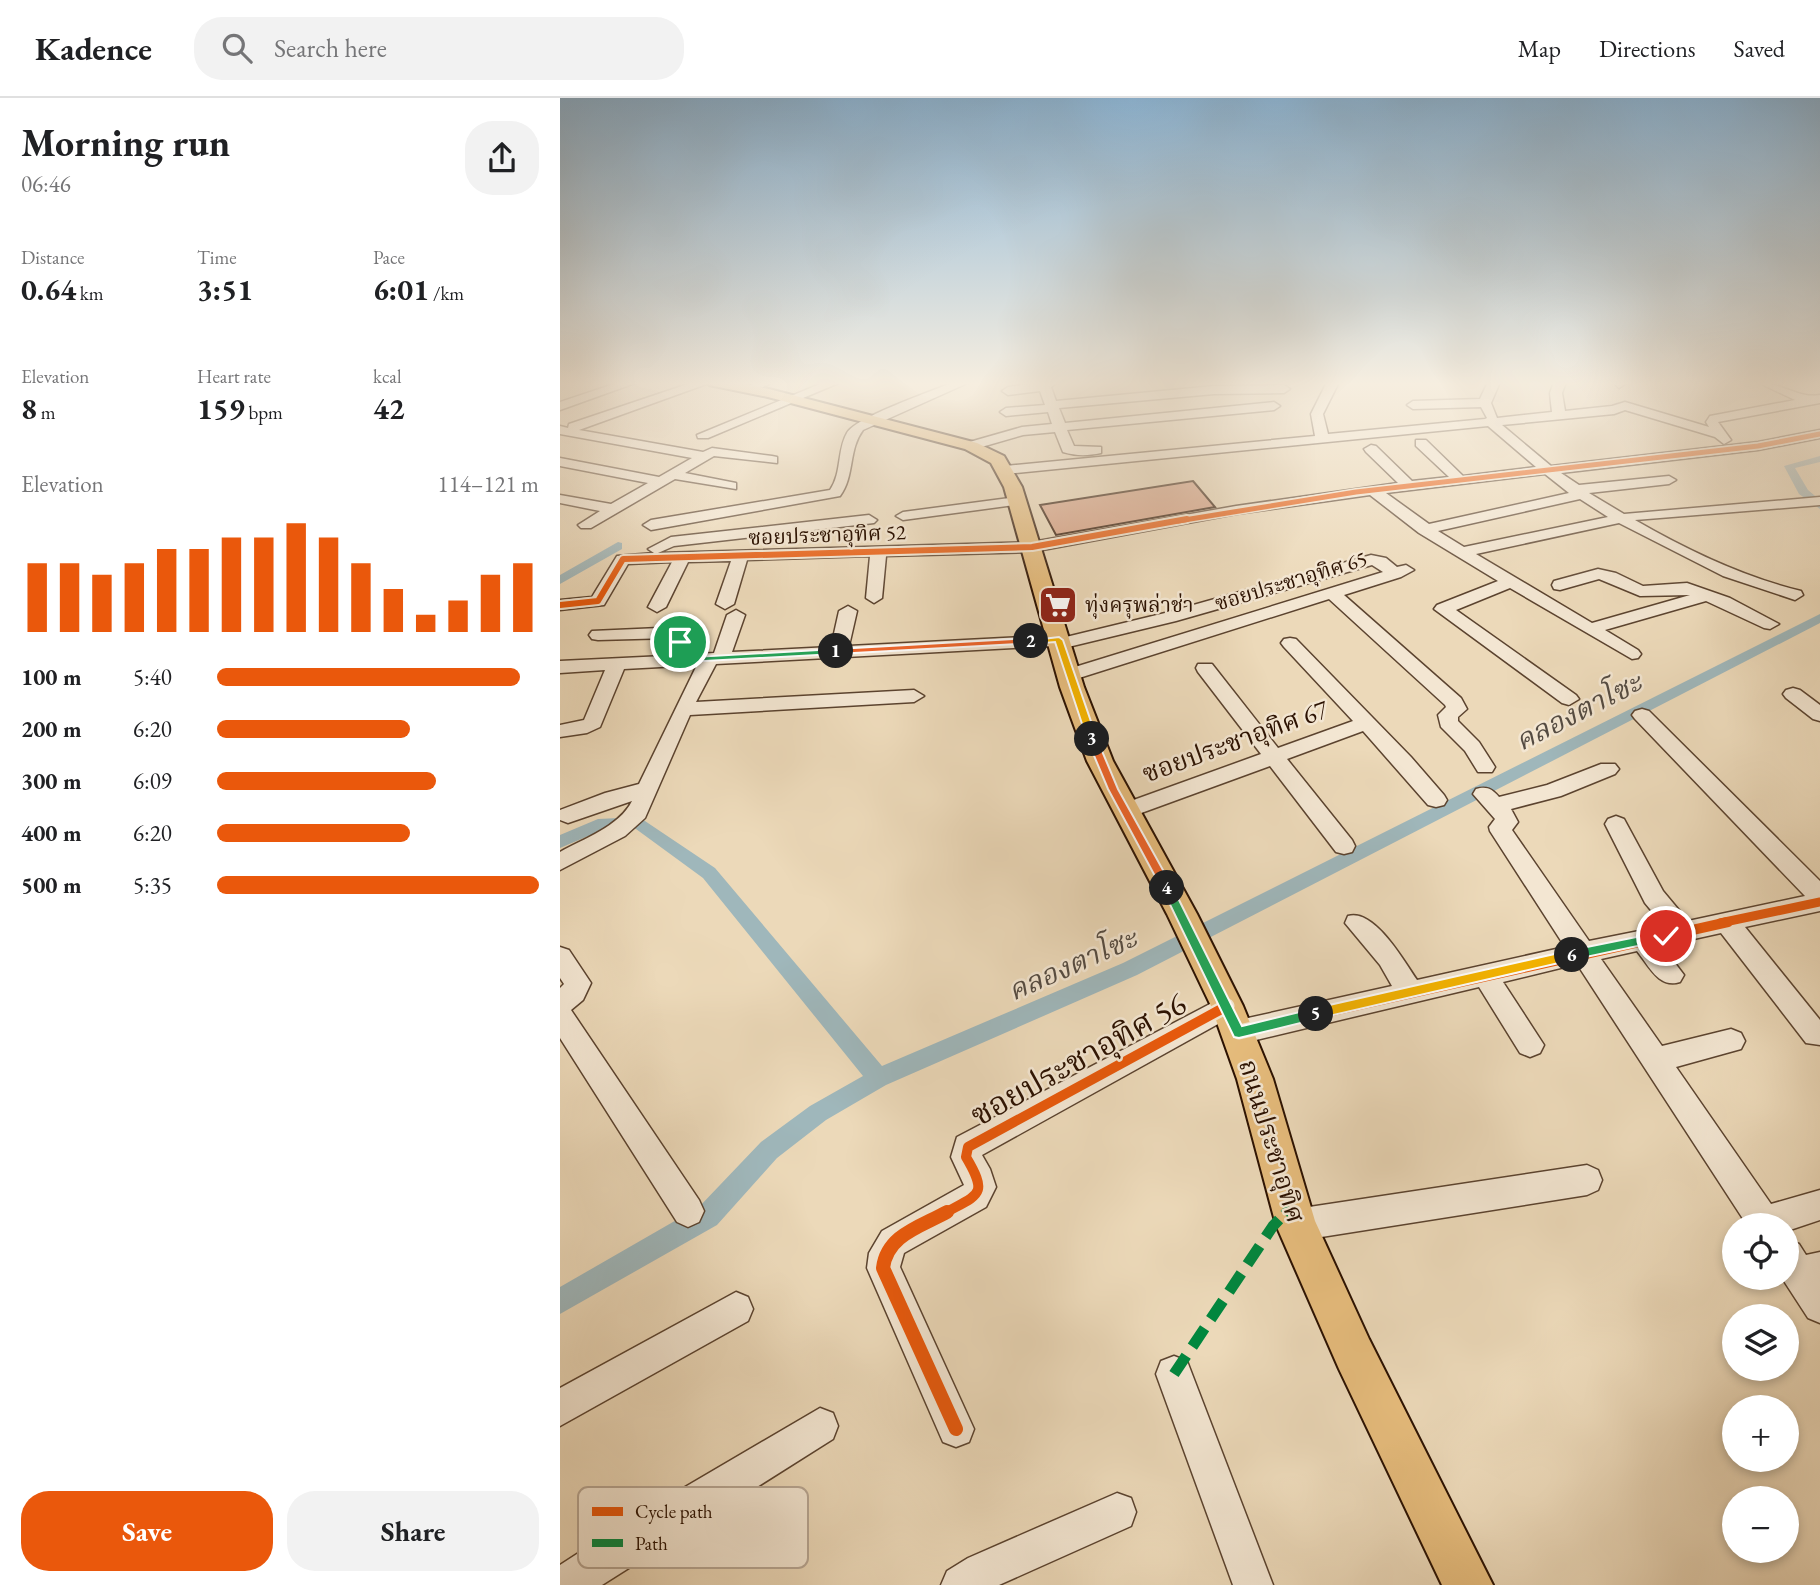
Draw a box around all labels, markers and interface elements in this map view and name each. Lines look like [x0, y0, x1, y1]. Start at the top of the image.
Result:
search box [194, 17, 684, 80]
text: Kadence [35, 27, 152, 70]
icon: search [218, 29, 256, 67]
text: Search here [274, 31, 387, 65]
text: Map [1518, 33, 1561, 64]
text: Directions [1599, 33, 1696, 64]
text: Saved [1734, 33, 1785, 64]
text: Morning run [21, 118, 230, 167]
button: share [465, 121, 539, 195]
text: 06:46 [21, 169, 71, 199]
text: Distance [21, 245, 84, 270]
text: Time [197, 245, 237, 270]
text: Pace [373, 245, 405, 270]
text: 0.64 [21, 270, 76, 309]
text: 3:51 [197, 270, 253, 309]
text: 6:01 [373, 270, 429, 309]
text: km [76, 281, 104, 306]
text: /km [429, 281, 464, 306]
text: Elevation [21, 364, 89, 389]
text: Heart rate [197, 364, 271, 389]
text: kcal [373, 364, 402, 389]
text: 8 [21, 389, 37, 428]
text: 159 [197, 389, 245, 428]
text: 42 [373, 389, 405, 428]
text: m [37, 400, 55, 425]
text: bpm [245, 400, 283, 425]
text: Elevation [21, 469, 104, 499]
text: 114–121 m [438, 469, 539, 499]
street label: ซอยประชาอุทิศ 52 [748, 518, 906, 552]
street label: ซอยประชาอุทิศ 65 [1211, 545, 1371, 617]
supermarket icon: ทุ่งครุพล่าช่า [1037, 584, 1079, 626]
place label: ทุ่งครุพล่าช่า [1085, 591, 1194, 619]
pin [650, 612, 710, 672]
icon: arrive [661, 623, 699, 661]
pin: 2 [1014, 624, 1049, 658]
text: 2 [1025, 628, 1036, 653]
pin: 1 [818, 634, 854, 668]
text: 1 [830, 638, 841, 663]
text: 100 m [21, 662, 82, 692]
text: 5:40 [133, 662, 172, 692]
water label: คลองตาโซะ [1508, 662, 1650, 758]
street label: ซอยประชาอุทิศ 67 [1137, 691, 1333, 791]
text: 200 m [21, 714, 82, 744]
text: 6:20 [133, 714, 172, 744]
pin: 3 [1074, 722, 1110, 756]
text: 3 [1086, 726, 1097, 751]
text: 300 m [21, 766, 82, 796]
text: 6:09 [133, 766, 172, 796]
text: 400 m [21, 818, 82, 848]
text: 6:20 [133, 818, 172, 848]
text: 500 m [21, 870, 82, 900]
text: 5:35 [133, 870, 172, 900]
pin: 4 [1150, 870, 1184, 906]
text: 4 [1161, 875, 1172, 900]
pin [1636, 906, 1696, 966]
icon: check [1647, 917, 1685, 955]
water label: คลองตาโซะ [1001, 918, 1144, 1008]
pin: 6 [1555, 938, 1590, 972]
text: 6 [1566, 942, 1577, 967]
street label: ซอยประชาอุทิศ 56 [963, 982, 1193, 1136]
pin: 5 [1298, 996, 1334, 1032]
text: 5 [1310, 1001, 1321, 1026]
street label: ถนนประชาอุทิศ [1230, 1055, 1313, 1227]
map controls [1722, 1213, 1799, 1563]
button: locate [1722, 1213, 1799, 1290]
button: layers [1722, 1304, 1799, 1381]
button: + [1722, 1395, 1799, 1472]
button: − [1722, 1486, 1799, 1563]
legend [578, 1487, 808, 1568]
button: Save [21, 1491, 273, 1571]
button: Share [287, 1491, 539, 1571]
text: Cycle path [635, 1499, 713, 1524]
text: Path [635, 1531, 668, 1556]

